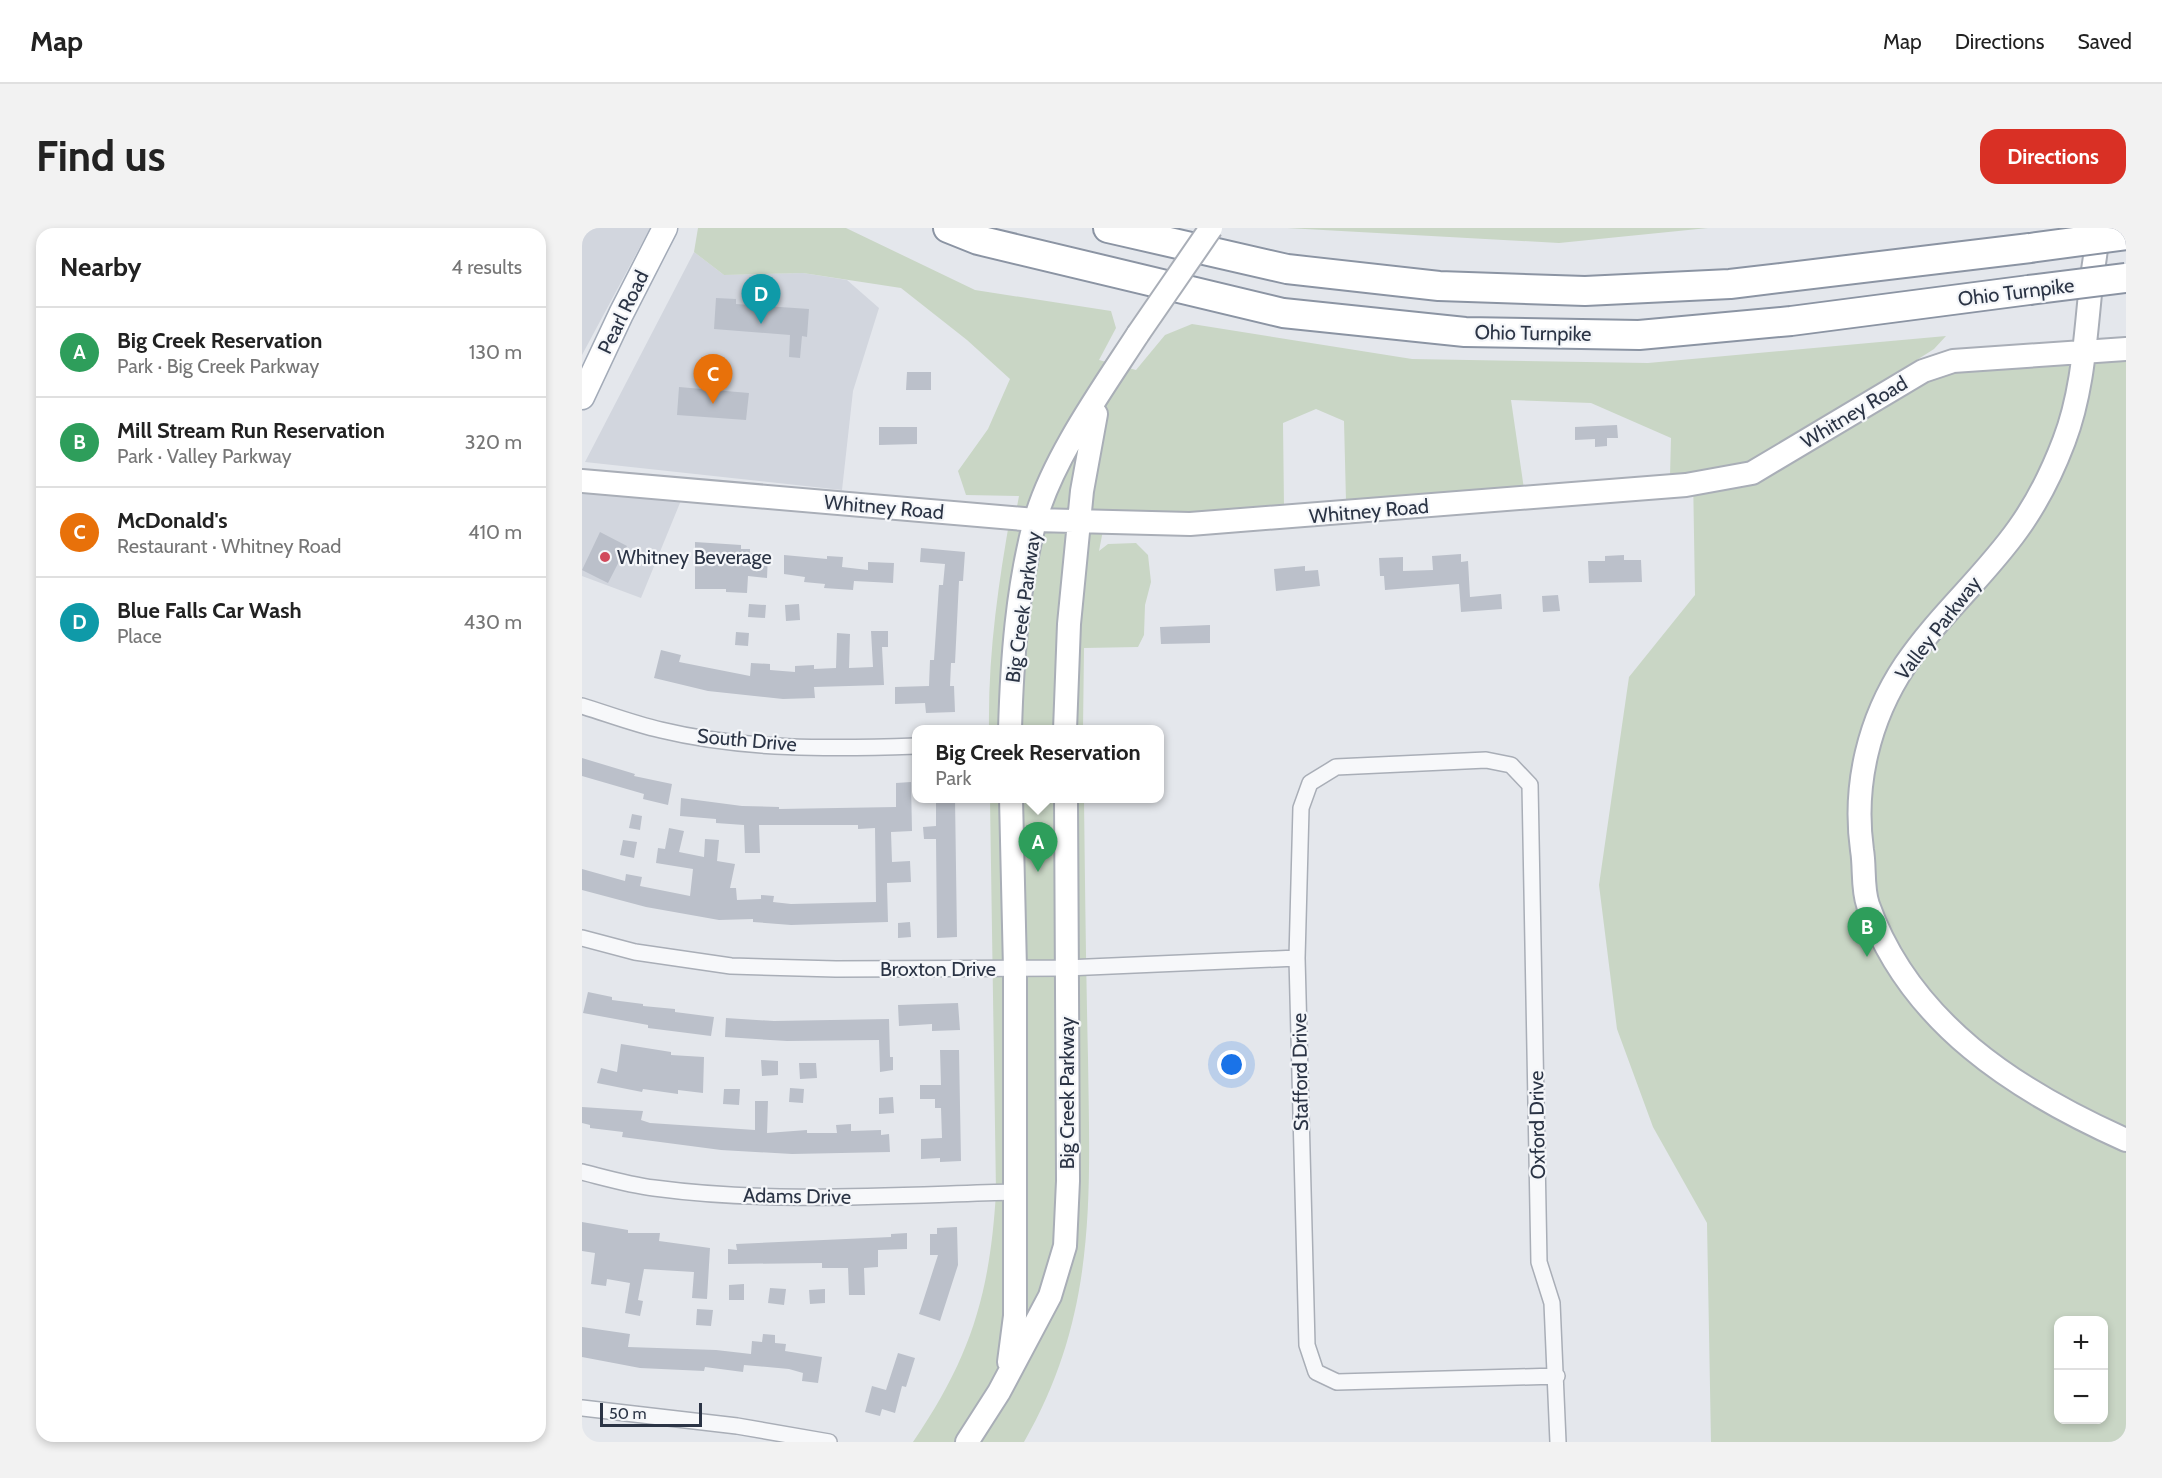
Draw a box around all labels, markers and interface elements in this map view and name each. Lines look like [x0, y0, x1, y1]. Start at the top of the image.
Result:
text: Map [30, 24, 83, 58]
text: Map [1883, 29, 1922, 54]
text: Directions [1955, 29, 2044, 54]
text: Saved [2077, 29, 2132, 54]
button: Directions [1980, 129, 2126, 184]
text: Find us [36, 130, 165, 182]
text: Nearby [60, 251, 141, 283]
text: 4 results [451, 255, 522, 279]
street label: Pearl Road [592, 266, 654, 358]
street label: Ohio Turnpike [1957, 273, 2075, 311]
pin: D [742, 274, 780, 324]
street label: Ohio Turnpike [1474, 320, 1592, 346]
text: Big Creek Reservation [117, 327, 322, 354]
text: A [73, 340, 86, 364]
text: 130 m [469, 340, 522, 364]
text: Park · Big Creek Parkway [117, 354, 319, 378]
pin: C [694, 354, 732, 404]
street label: Whitney Road [1796, 371, 1912, 453]
text: Mill Stream Run Reservation [117, 417, 385, 444]
text: B [73, 430, 86, 454]
text: 320 m [465, 430, 522, 454]
text: Park · Valley Parkway [117, 444, 292, 468]
street label: Whitney Road [823, 490, 945, 524]
street label: Whitney Road [1308, 494, 1430, 528]
text: McDonald's [117, 507, 228, 534]
text: C [73, 520, 86, 544]
text: 410 m [468, 520, 522, 544]
street label: Big Creek Parkway [1001, 530, 1045, 684]
text: Restaurant · Whitney Road [117, 534, 341, 558]
place label: Whitney Beverage [617, 545, 772, 569]
marker: Whitney Beverage [598, 550, 612, 564]
street label: Valley Parkway [1890, 571, 1986, 685]
text: Blue Falls Car Wash [117, 597, 302, 624]
text: D [72, 610, 87, 634]
text: 430 m [464, 610, 522, 634]
text: Place [117, 624, 162, 648]
street label: South Drive [696, 724, 798, 756]
popup [912, 725, 1164, 803]
text: Big Creek Reservation [935, 739, 1141, 766]
text: Park [935, 766, 971, 790]
pin: A [1018, 822, 1058, 872]
pin: B [1848, 908, 1886, 957]
street label: Broxton Drive [880, 957, 996, 981]
street label: Stafford Drive [1287, 1013, 1313, 1131]
street label: Big Creek Parkway [1055, 1017, 1079, 1169]
your location [1217, 1050, 1246, 1079]
street label: Oxford Drive [1524, 1070, 1550, 1180]
street label: Adams Drive [743, 1183, 851, 1209]
map controls [2054, 1316, 2108, 1424]
button: + [2054, 1316, 2108, 1370]
button: − [2054, 1370, 2108, 1424]
scale bar [600, 1400, 702, 1428]
text: 50 m [609, 1404, 646, 1423]

